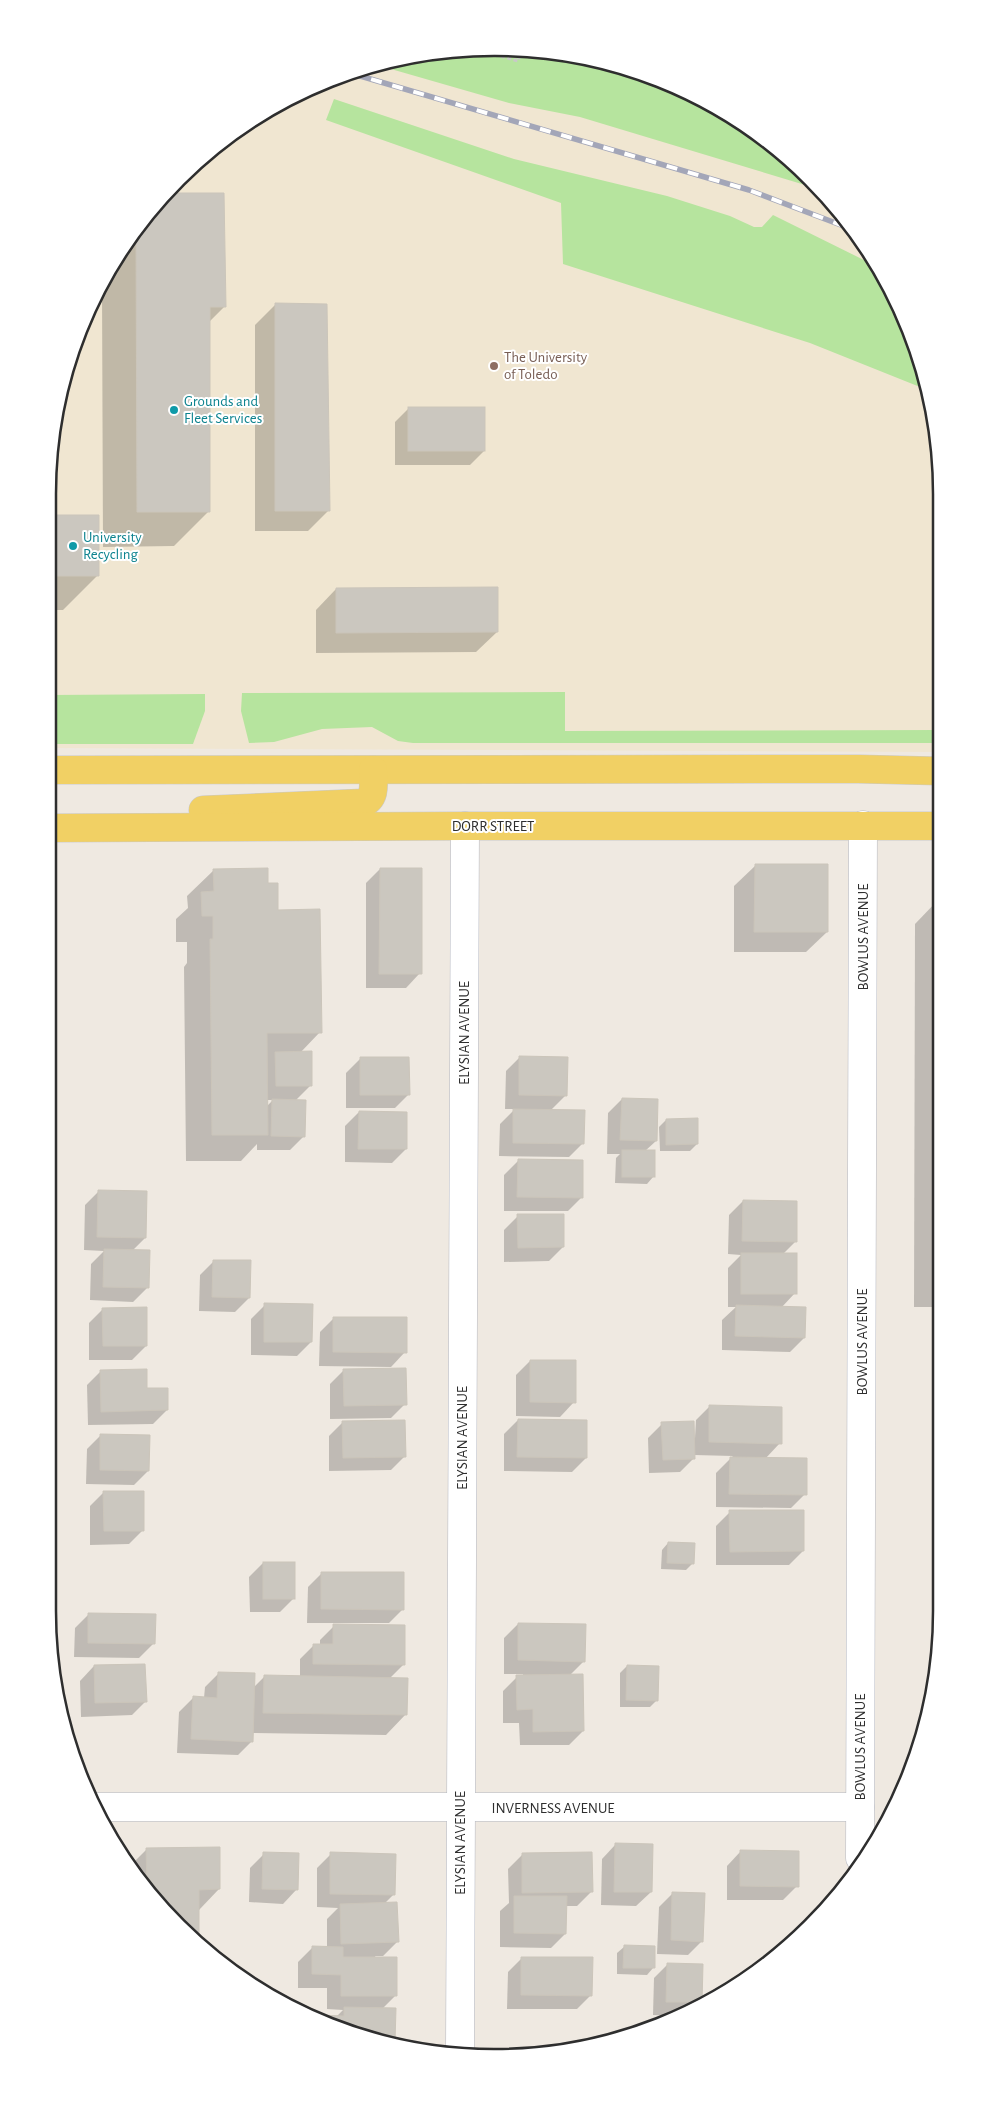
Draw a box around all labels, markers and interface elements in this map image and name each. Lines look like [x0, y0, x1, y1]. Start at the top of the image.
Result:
place label: The University of Toledo [504, 350, 588, 382]
marker: The University of Toledo [488, 360, 500, 372]
place label: Grounds and Fleet Services [184, 394, 262, 426]
marker: Grounds and Fleet Services [168, 404, 180, 416]
place label: University Recycling [83, 530, 142, 562]
marker: University Recycling [67, 540, 79, 552]
street label: DORR STREET [452, 819, 535, 834]
street label: BOWLUS AVENUE [856, 884, 871, 990]
street label: ELYSIAN AVENUE [457, 981, 472, 1085]
street label: BOWLUS AVENUE [855, 1289, 870, 1395]
street label: ELYSIAN AVENUE [455, 1386, 470, 1490]
street label: BOWLUS AVENUE [853, 1694, 868, 1800]
street label: ELYSIAN AVENUE [453, 1791, 468, 1895]
street label: INVERNESS AVENUE [491, 1801, 615, 1816]

